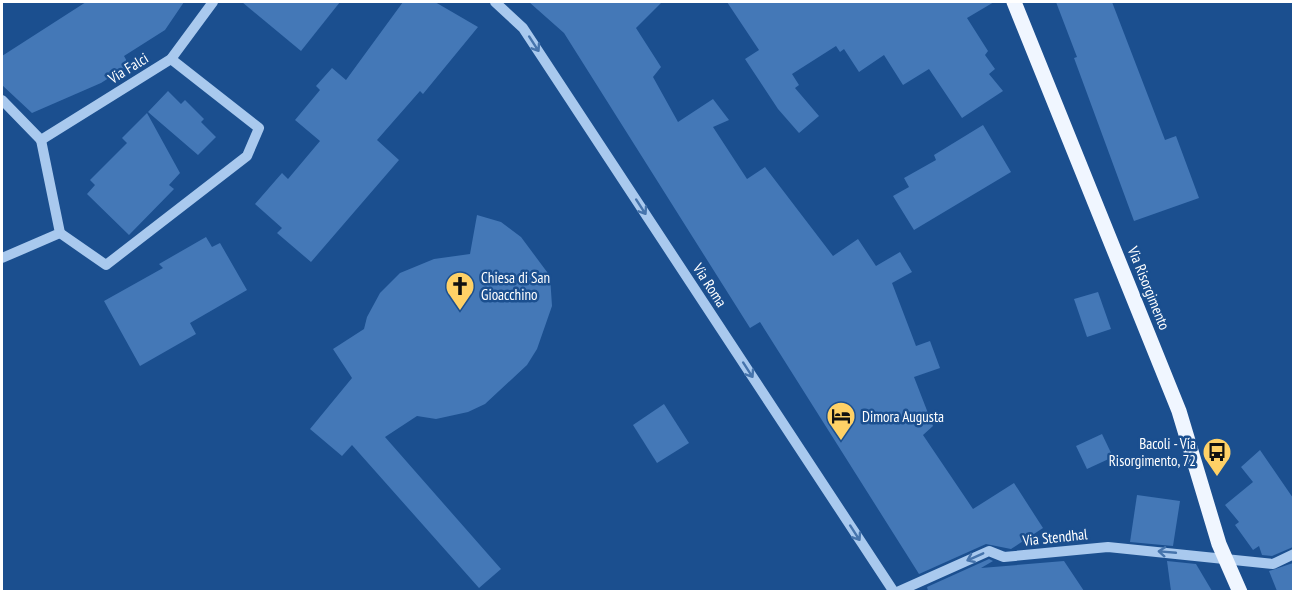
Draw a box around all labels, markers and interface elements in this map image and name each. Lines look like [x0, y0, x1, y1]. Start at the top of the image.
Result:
one-way arrow [528, 36, 540, 52]
street label: Via Falci [104, 48, 152, 88]
one-way arrow [635, 198, 647, 215]
street label: Via Risorgimento [1123, 243, 1174, 332]
street label: Via Roma [688, 259, 731, 310]
place label: Chiesa di San Gioacchino [481, 268, 550, 304]
church icon: Chiesa di San Gioacchino [444, 270, 476, 312]
one-way arrow [743, 361, 755, 378]
hotel icon: Dimora Augusta [825, 400, 857, 442]
place label: Dimora Augusta [862, 407, 944, 426]
place label: Bacoli - Via Risorgimento, 72 [1109, 434, 1196, 470]
bus stop icon: Bacoli - Via Risorgimento, 72 [1201, 436, 1233, 478]
one-way arrow [850, 524, 862, 541]
street label: Via Stendhal [1021, 524, 1089, 550]
one-way arrow [1157, 546, 1177, 557]
one-way arrow [966, 553, 984, 564]

